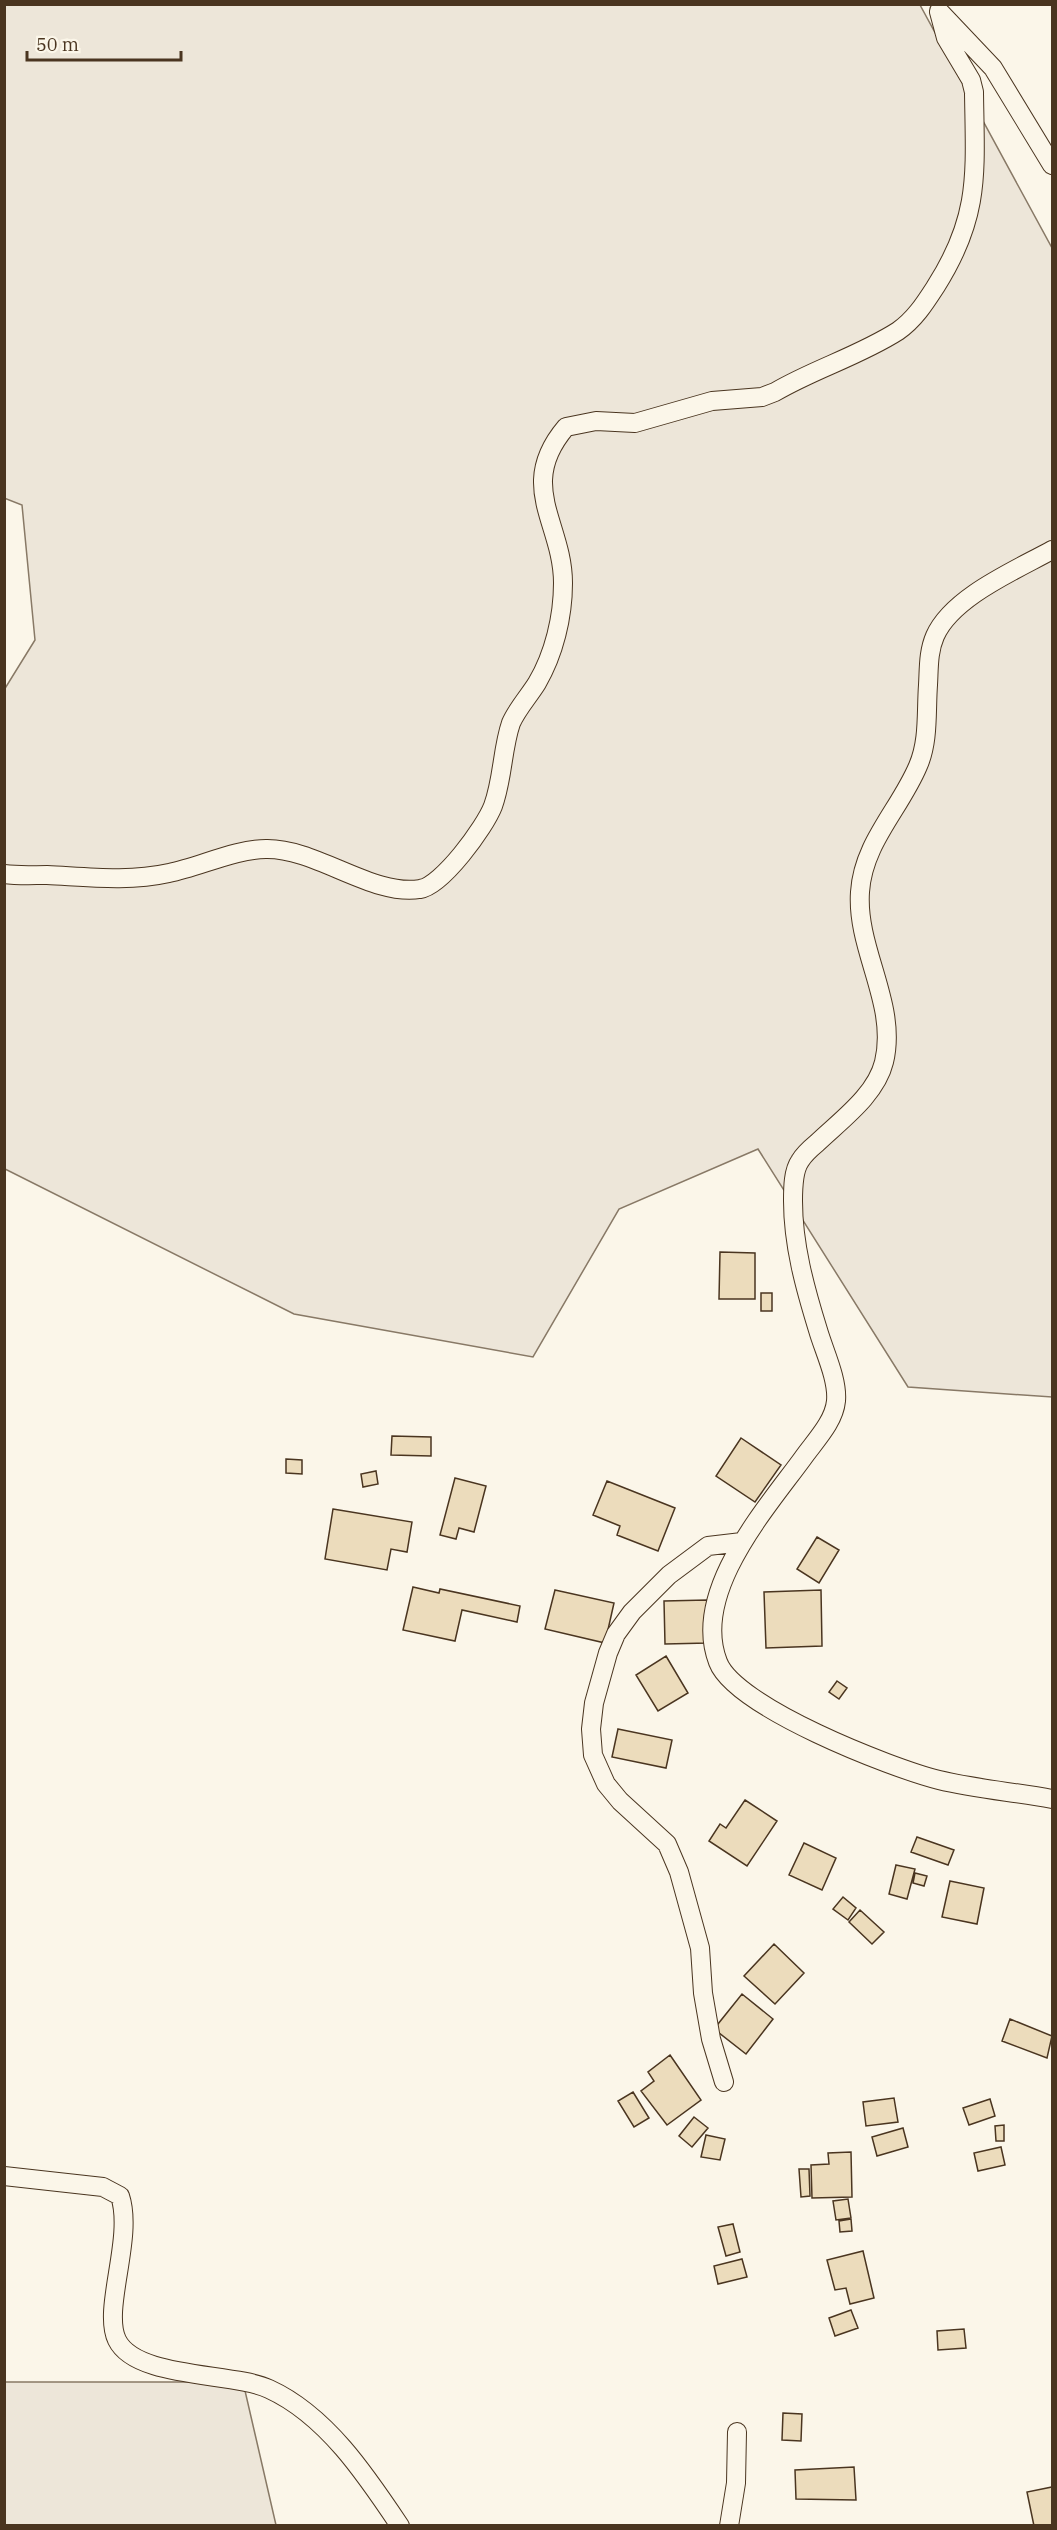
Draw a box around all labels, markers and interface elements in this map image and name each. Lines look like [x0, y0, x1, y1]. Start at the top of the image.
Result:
scale bar [27, 24, 182, 62]
text: 50 m [36, 33, 79, 56]

